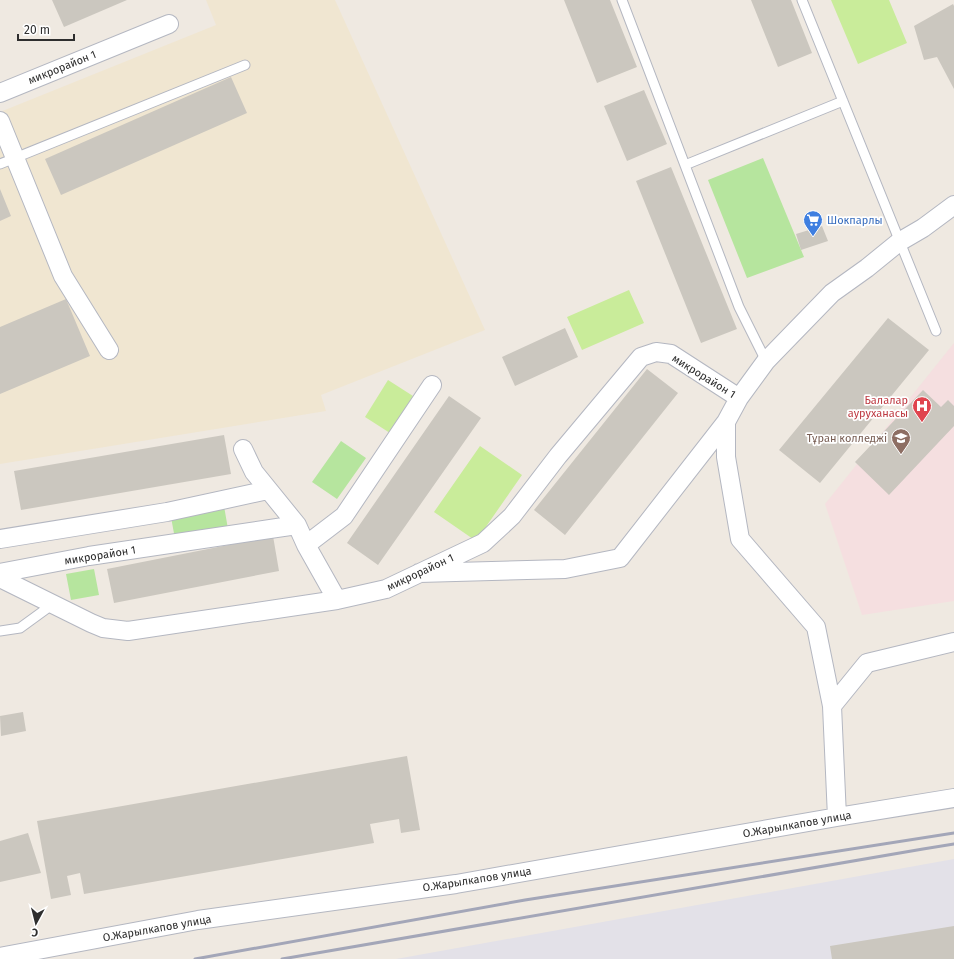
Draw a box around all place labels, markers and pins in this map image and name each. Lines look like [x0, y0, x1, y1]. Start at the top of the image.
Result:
supermarket icon: Шокпарлы [802, 209, 824, 237]
place label: Шокпарлы [827, 214, 883, 227]
place label: Балалар ауруханасы [848, 394, 908, 420]
hospital icon: Балалар ауруханасы [911, 395, 933, 423]
school or university icon: Тұран колледжі [890, 427, 912, 455]
place label: Тұран колледжі [807, 432, 887, 445]

